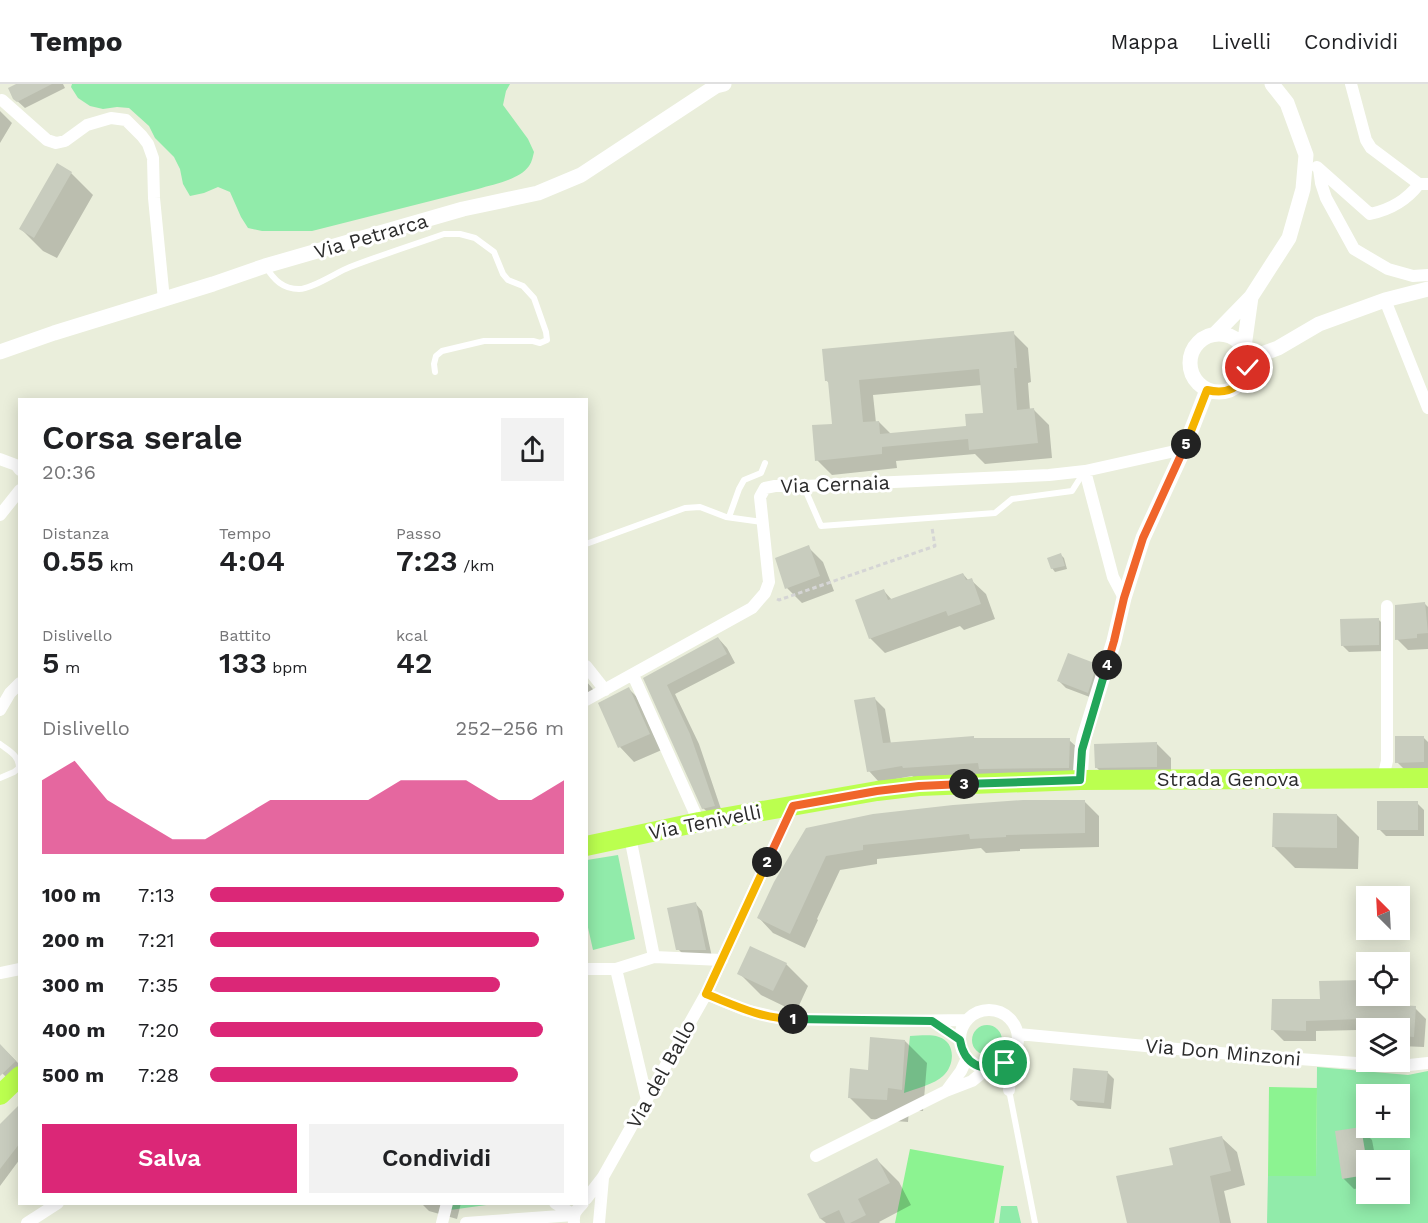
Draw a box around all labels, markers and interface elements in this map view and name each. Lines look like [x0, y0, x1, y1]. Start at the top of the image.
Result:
text: Tempo [30, 25, 123, 58]
text: Mappa [1110, 29, 1178, 54]
text: Livelli [1211, 29, 1271, 54]
text: Condividi [1304, 29, 1398, 54]
street label: Via Petrarca [311, 208, 431, 264]
pin [1222, 342, 1273, 393]
icon: check [1231, 351, 1264, 384]
text: Corsa serale [42, 418, 243, 457]
button: share [501, 418, 564, 481]
pin: 5 [1171, 429, 1201, 459]
text: 5 [1181, 434, 1191, 453]
text: 20:36 [42, 460, 96, 484]
street label: Via Cernaia [780, 470, 890, 498]
text: Distanza [42, 524, 109, 543]
text: Tempo [219, 524, 271, 543]
text: Passo [396, 524, 441, 543]
text: 0.55 [42, 543, 104, 578]
text: 4:04 [219, 543, 285, 578]
text: 7:23 [396, 543, 458, 578]
text: km [104, 556, 134, 575]
text: /km [458, 556, 495, 575]
text: Dislivello [42, 626, 112, 645]
text: Battito [219, 626, 271, 645]
text: kcal [396, 626, 428, 645]
text: 5 [42, 645, 59, 680]
text: 133 [219, 645, 267, 680]
text: 42 [396, 645, 433, 680]
pin: 4 [1092, 650, 1122, 680]
text: 4 [1102, 655, 1112, 674]
text: m [59, 658, 80, 677]
text: bpm [267, 658, 308, 677]
text: Dislivello [42, 716, 130, 740]
text: 252–256 m [456, 716, 564, 740]
street label: Strada Genova [1157, 767, 1299, 791]
pin: 3 [949, 769, 979, 799]
text: 3 [959, 774, 969, 793]
street label: Via Tenivelli [647, 799, 763, 845]
pin: 2 [752, 847, 782, 877]
text: 2 [762, 852, 772, 871]
text: 100 m [42, 883, 101, 907]
text: 7:13 [138, 883, 175, 907]
north arrow [1356, 886, 1410, 940]
map controls [1356, 886, 1410, 1204]
text: 200 m [42, 928, 104, 952]
text: 7:21 [138, 928, 175, 952]
button: locate [1356, 952, 1410, 1006]
text: 300 m [42, 973, 104, 997]
text: 7:35 [138, 973, 178, 997]
pin: 1 [778, 1004, 808, 1034]
text: 1 [790, 1009, 796, 1028]
street label: Via del Ballo [621, 1015, 701, 1133]
text: 400 m [42, 1018, 105, 1042]
text: 7:20 [138, 1018, 179, 1042]
button: layers [1356, 1018, 1410, 1072]
street label: Via Don Minzoni [1144, 1033, 1302, 1071]
pin [979, 1037, 1030, 1088]
icon: arrive [988, 1046, 1021, 1079]
text: 500 m [42, 1063, 104, 1087]
text: 7:28 [138, 1063, 179, 1087]
button: + [1356, 1084, 1410, 1138]
button: Salva [42, 1124, 297, 1193]
button: Condividi [309, 1124, 564, 1193]
button: − [1356, 1150, 1410, 1204]

